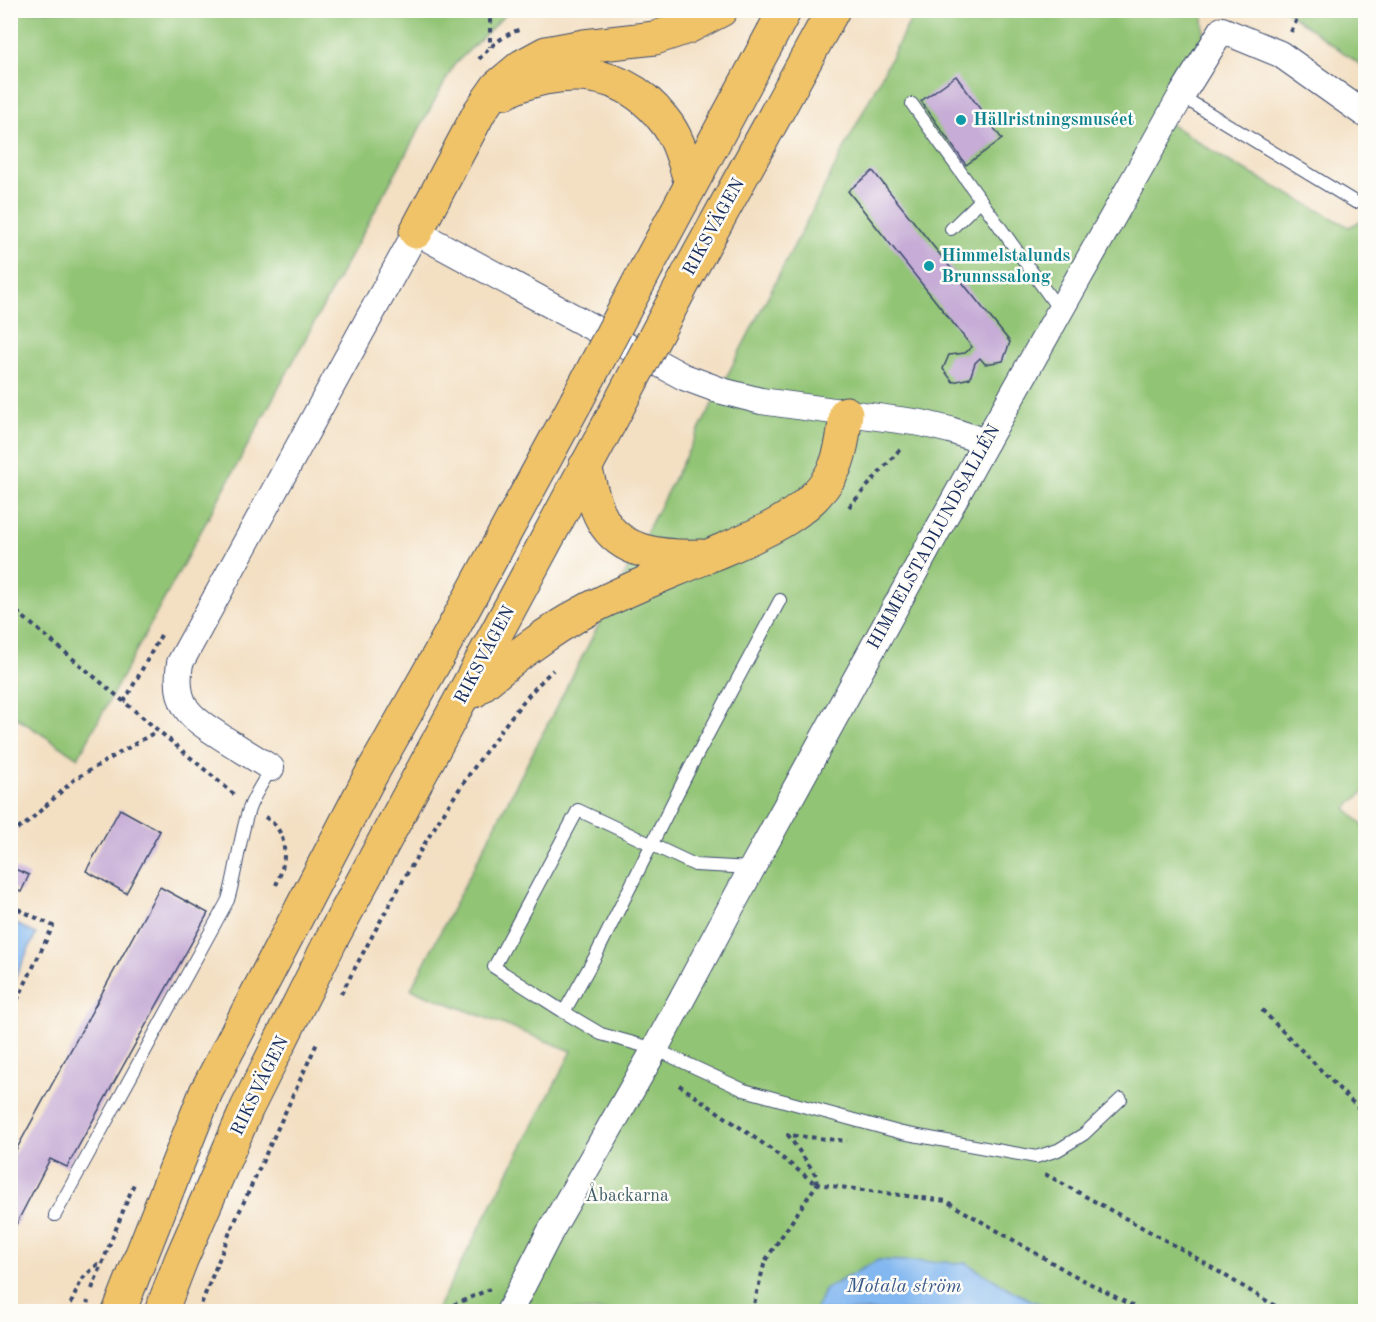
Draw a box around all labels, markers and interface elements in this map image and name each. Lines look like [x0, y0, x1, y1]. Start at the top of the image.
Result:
place label: Hällristningsmuséet [973, 111, 1135, 129]
marker: Hällristningsmuséet [954, 113, 968, 127]
street label: RIKSVÄGEN [677, 174, 748, 279]
place label: Himmelstalunds Brunnssalong [941, 247, 1071, 286]
marker: Himmelstalunds Brunnssalong [922, 259, 936, 273]
street label: HIMMELSTADLUNDSALLÉN [861, 419, 1004, 652]
street label: RIKSVÄGEN [449, 601, 518, 707]
street label: RIKSVÄGEN [226, 1032, 292, 1139]
park label: Åbackarna [585, 1182, 669, 1205]
water label: Motala ström [845, 1277, 962, 1297]

